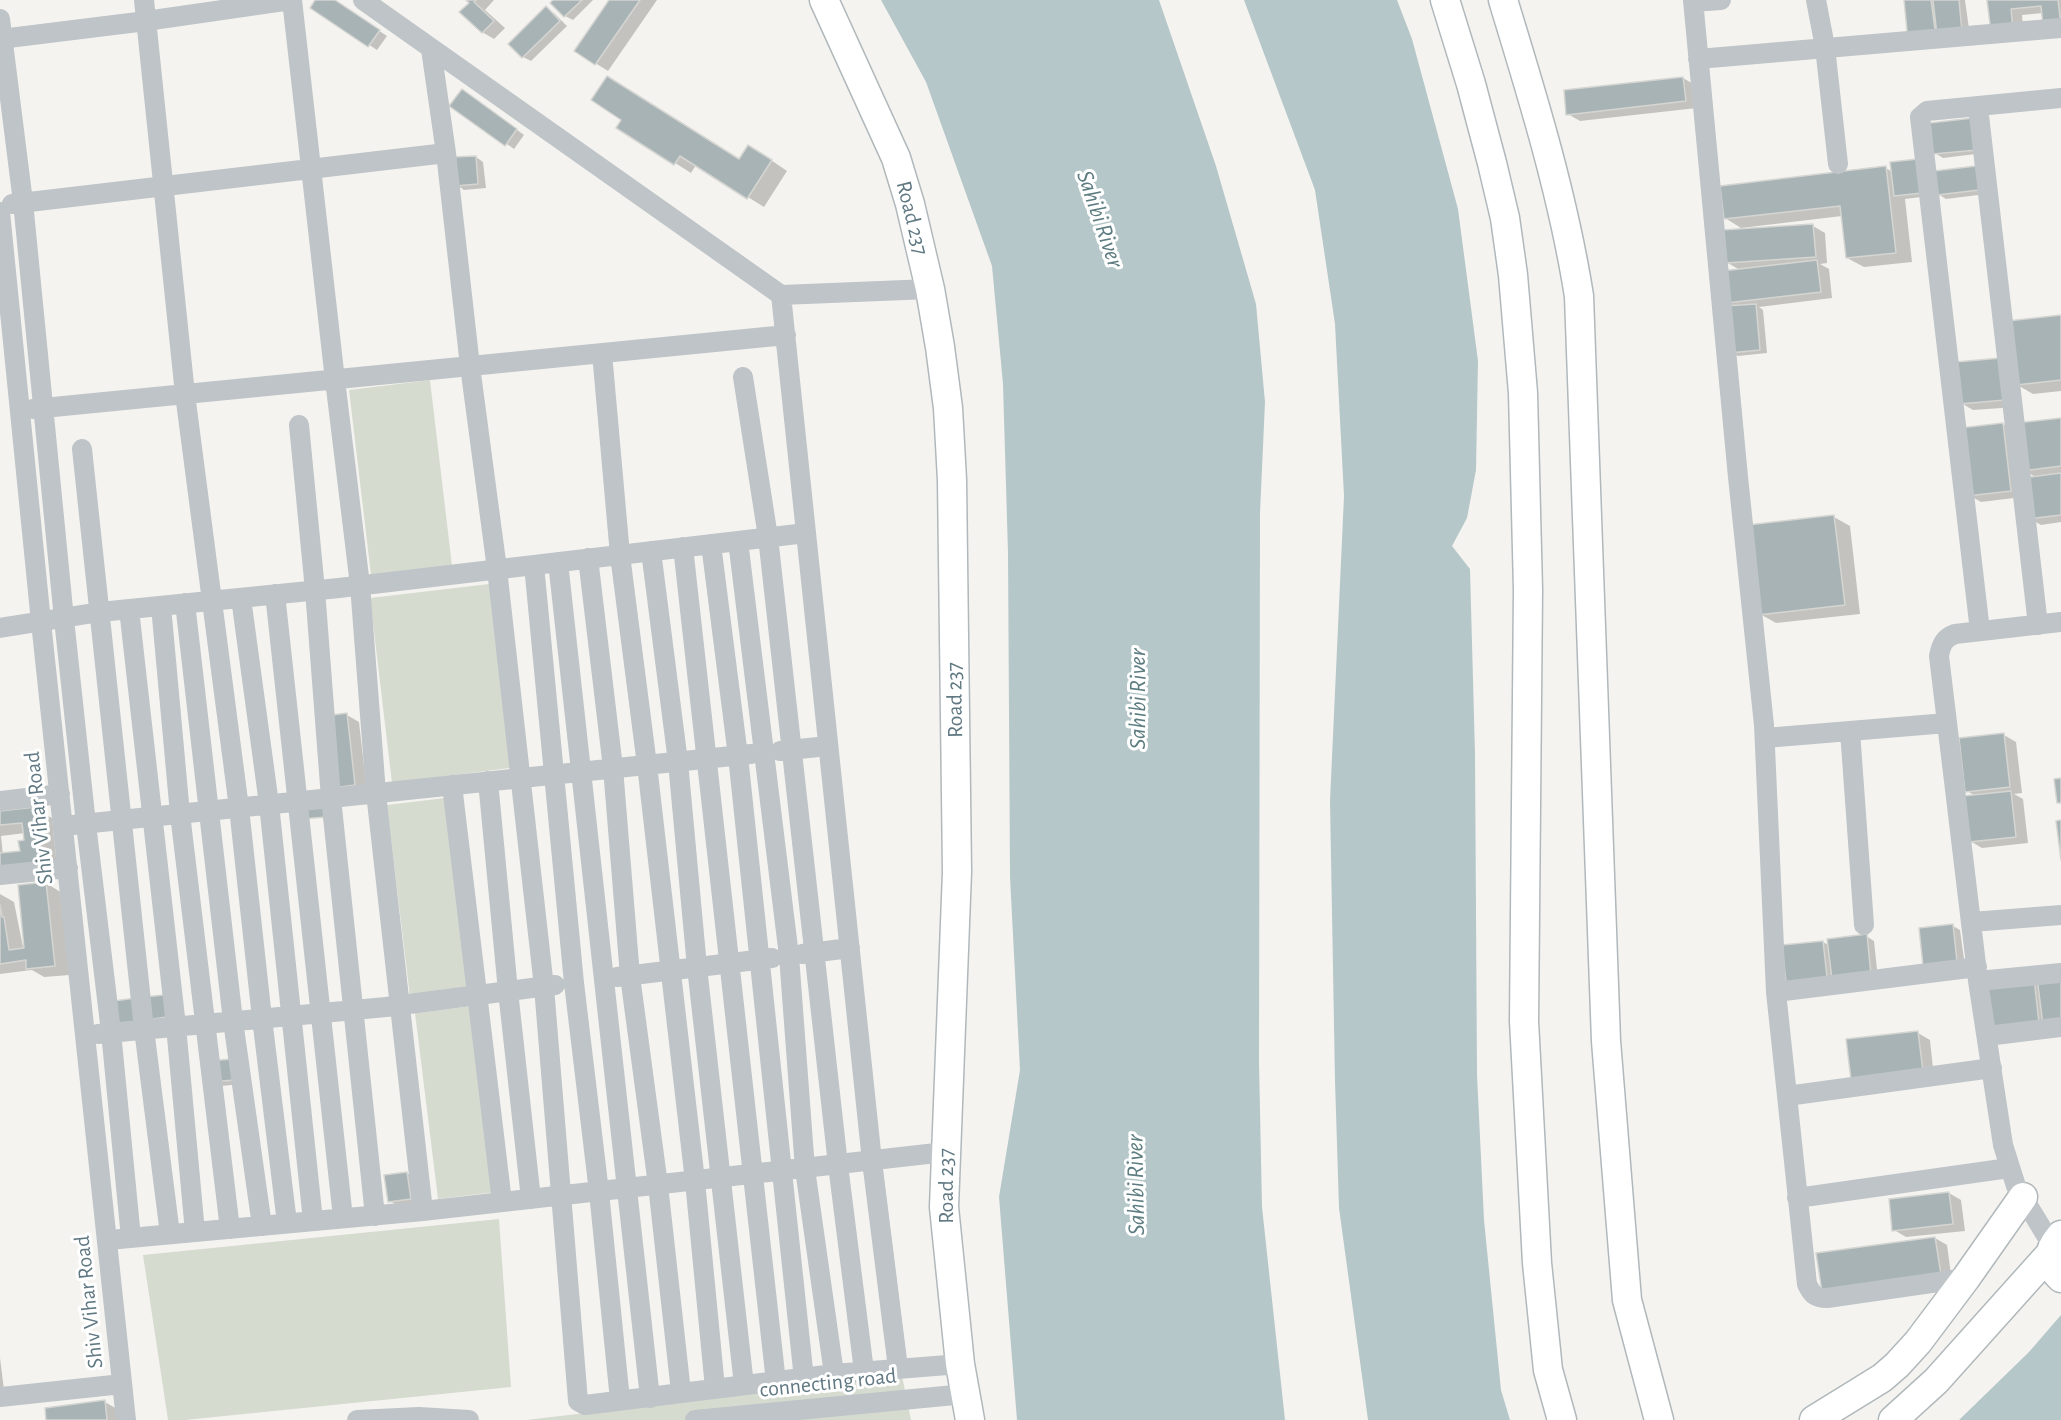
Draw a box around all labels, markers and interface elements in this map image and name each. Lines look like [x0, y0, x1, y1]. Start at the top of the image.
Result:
water label: Sahibi River [1070, 167, 1130, 271]
street label: Road 237 [890, 178, 934, 258]
water label: Sahibi River [1124, 649, 1152, 749]
street label: Road 237 [941, 662, 969, 738]
street label: Shiv Vihar Road [19, 750, 59, 886]
water label: Sahibi River [1121, 1134, 1151, 1236]
street label: Road 237 [933, 1148, 959, 1224]
street label: Shiv Vihar Road [69, 1234, 109, 1370]
street label: connecting road [758, 1363, 898, 1403]

